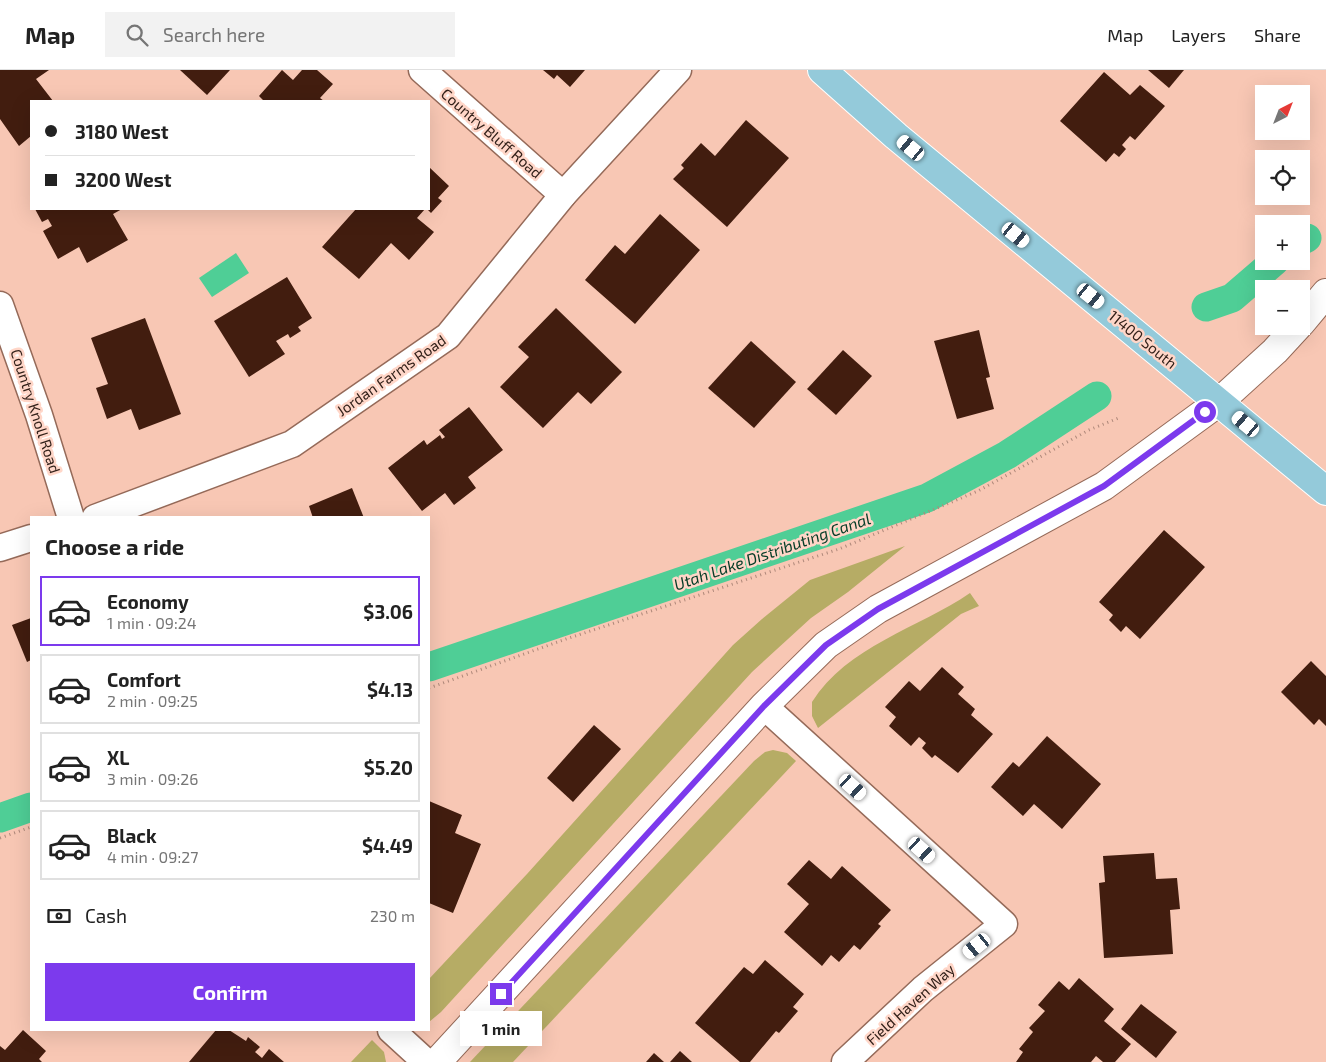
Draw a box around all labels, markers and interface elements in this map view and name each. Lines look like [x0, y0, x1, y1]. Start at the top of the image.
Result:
search box [105, 12, 455, 57]
text: Map [25, 20, 75, 49]
icon: search [123, 21, 151, 49]
text: Search here [163, 23, 265, 46]
text: Map [1107, 24, 1143, 46]
text: Layers [1171, 24, 1226, 46]
text: Share [1254, 24, 1301, 46]
street label: Country Bluff Road [438, 84, 546, 182]
north arrow [1255, 85, 1310, 140]
map controls [1255, 85, 1310, 335]
text: 3180 West [75, 120, 169, 143]
car [894, 133, 927, 163]
button: locate [1255, 150, 1310, 205]
text: 3200 West [75, 168, 172, 191]
button: + [1255, 215, 1310, 270]
car [999, 220, 1032, 250]
button: − [1255, 280, 1310, 335]
car [1074, 281, 1107, 311]
street label: 11400 South [1105, 306, 1181, 372]
street label: Jordan Farms Road [333, 331, 449, 419]
street label: Country Knoll Road [7, 347, 65, 475]
route start [1194, 401, 1216, 423]
car [1229, 409, 1262, 439]
water label: Utah Lake Distributing Canal [671, 508, 873, 594]
text: Choose a ride [45, 533, 184, 559]
icon: car [47, 589, 92, 634]
text: Economy [107, 590, 189, 613]
text: $3.06 [363, 600, 413, 623]
text: 1 min · 09:24 [107, 613, 197, 632]
icon: car [47, 667, 92, 712]
text: Comfort [107, 668, 181, 691]
text: $4.13 [367, 678, 413, 701]
text: 2 min · 09:25 [107, 691, 198, 710]
icon: car [47, 745, 92, 790]
text: XL [107, 746, 129, 769]
text: $5.20 [364, 756, 413, 779]
text: 3 min · 09:26 [107, 769, 198, 788]
car [836, 771, 869, 803]
icon: car [47, 823, 92, 868]
text: Black [107, 824, 157, 847]
text: $4.49 [362, 834, 413, 857]
car [905, 834, 938, 866]
text: 4 min · 09:27 [107, 847, 198, 866]
icon: cash [45, 902, 73, 930]
text: Cash [85, 904, 127, 927]
text: 230 m [370, 906, 415, 925]
car [960, 931, 993, 961]
street label: Field Haven Way [862, 960, 958, 1048]
button: Confirm [45, 963, 415, 1021]
route end [490, 983, 512, 1005]
callout: 1 min [460, 1012, 542, 1046]
text: 1 min [482, 1019, 520, 1038]

